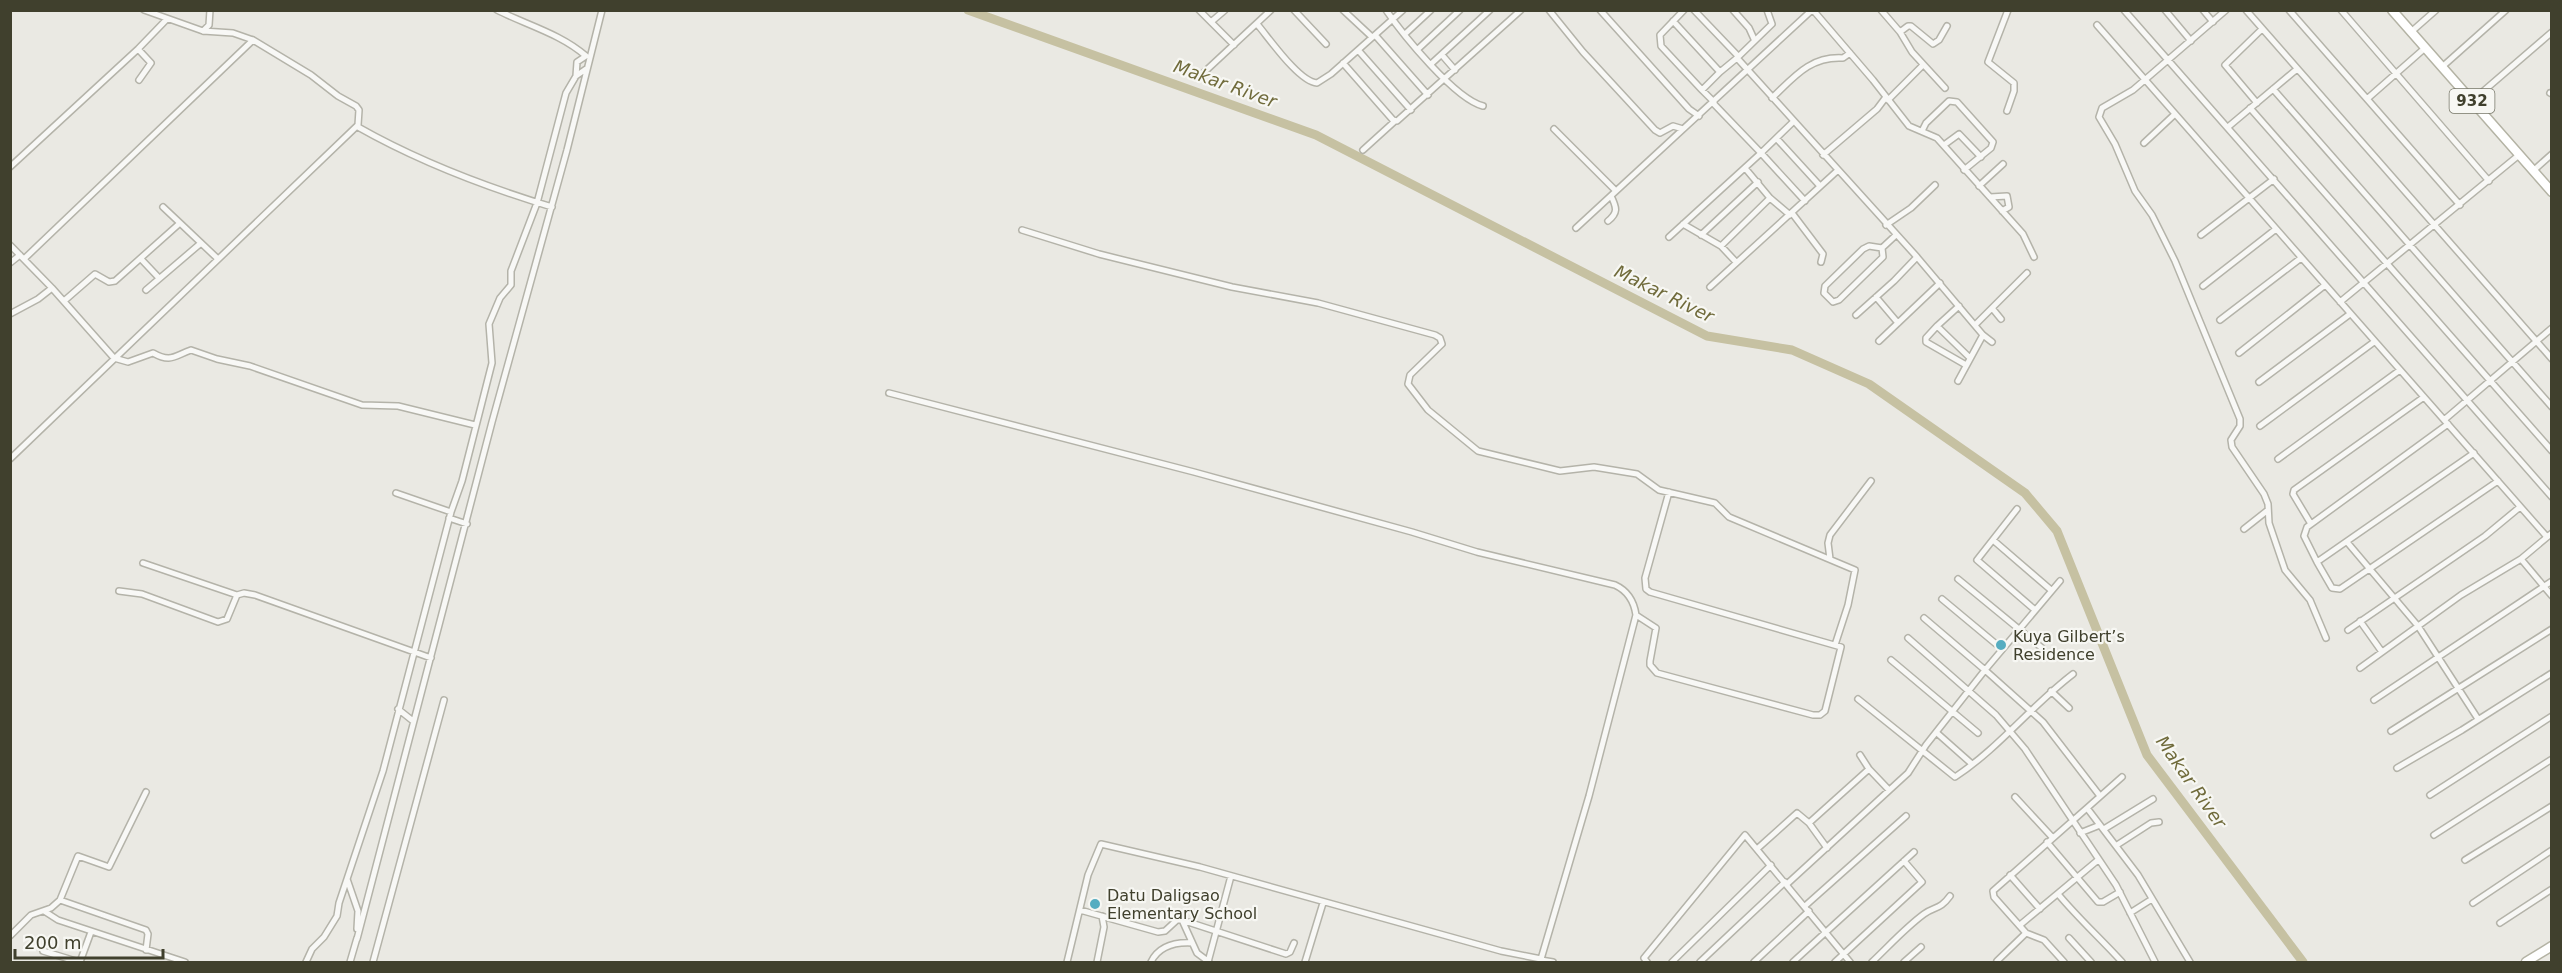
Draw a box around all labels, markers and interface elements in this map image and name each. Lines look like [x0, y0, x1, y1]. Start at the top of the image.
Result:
water label: Makar River [1171, 55, 1281, 112]
road number: 932 [2450, 89, 2494, 113]
water label: Makar River [1611, 260, 1719, 327]
place label: Kuya Gilbert’s Residence [2013, 627, 2125, 664]
marker: Kuya Gilbert’s Residence [1994, 638, 2008, 652]
water label: Makar River [2152, 732, 2232, 833]
place label: Datu Daligsao Elementary School [1107, 886, 1257, 923]
marker: Datu Daligsao Elementary School [1088, 897, 1102, 911]
scale bar [15, 922, 164, 960]
text: 200 m [24, 932, 82, 953]

